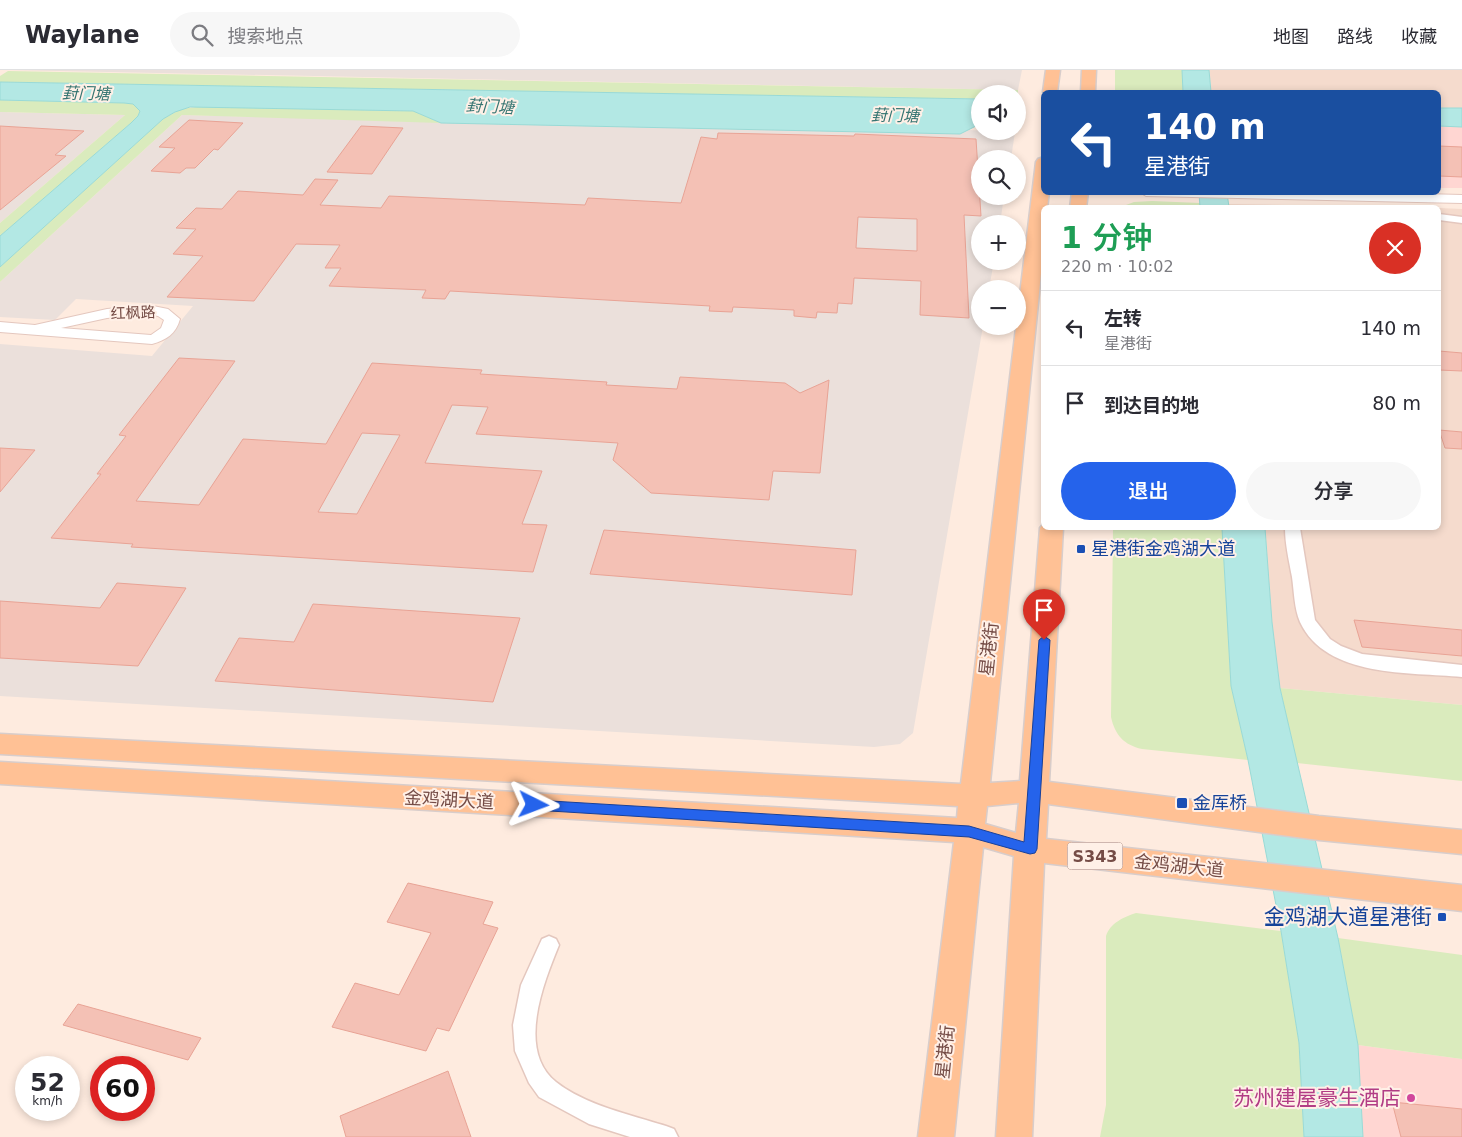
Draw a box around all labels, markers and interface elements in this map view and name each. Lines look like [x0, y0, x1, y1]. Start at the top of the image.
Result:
search box [170, 12, 520, 57]
text: Waylane [25, 21, 140, 49]
icon: search [188, 21, 216, 49]
text: 搜索地点 [228, 25, 304, 47]
text: 地图 [1273, 26, 1309, 47]
text: 路线 [1337, 26, 1373, 47]
text: 收藏 [1401, 26, 1437, 47]
water label: 葑门塘 [62, 84, 113, 103]
map controls [971, 85, 1026, 335]
button: sound [971, 85, 1026, 140]
water label: 葑门塘 [466, 96, 517, 117]
water label: 葑门塘 [871, 106, 922, 125]
text: 140 m [1144, 107, 1266, 147]
icon: left [1061, 110, 1126, 175]
button: search [971, 150, 1026, 205]
text: 星港街 [1144, 154, 1210, 179]
button: + [971, 215, 1026, 270]
text: 1 分钟 [1061, 220, 1152, 255]
button: close [1369, 222, 1421, 274]
text: 220 m · 10:02 [1061, 257, 1174, 276]
button: − [971, 280, 1026, 335]
street label: 红枫路 [110, 303, 156, 323]
text: 左转 [1104, 307, 1142, 329]
icon: left [1061, 314, 1089, 342]
text: 140 m [1360, 317, 1421, 339]
text: 星港街 [1104, 334, 1152, 353]
icon: arrive [1061, 389, 1089, 417]
text: 80 m [1372, 392, 1421, 414]
text: 到达目的地 [1104, 394, 1199, 416]
button: 退出 [1061, 462, 1236, 520]
button: 分享 [1246, 462, 1421, 520]
place label: 星港街金鸡湖大道 [1091, 538, 1235, 559]
marker: 星港街金鸡湖大道 [1075, 543, 1087, 555]
pin [1023, 589, 1065, 640]
icon: arrive [1030, 596, 1058, 624]
street label: 星港街 [975, 621, 1002, 677]
position arrow [507, 778, 559, 830]
street label: 金鸡湖大道 [404, 787, 495, 812]
place label: 金厍桥 [1193, 792, 1247, 813]
marker: 金厍桥 [1175, 796, 1189, 810]
road number: S343 [1068, 842, 1122, 869]
street label: 金鸡湖大道 [1133, 850, 1225, 881]
place label: 金鸡湖大道星港街 [1264, 905, 1432, 929]
marker: 金鸡湖大道星港街 [1436, 911, 1448, 923]
street label: 星港街 [931, 1024, 958, 1080]
speed limit sign: 60 [90, 1056, 155, 1121]
text: 52 [30, 1068, 65, 1097]
place label: 苏州建屋豪生酒店 [1233, 1086, 1401, 1110]
marker: 苏州建屋豪生酒店 [1405, 1092, 1417, 1104]
text: km/h [32, 1094, 63, 1108]

